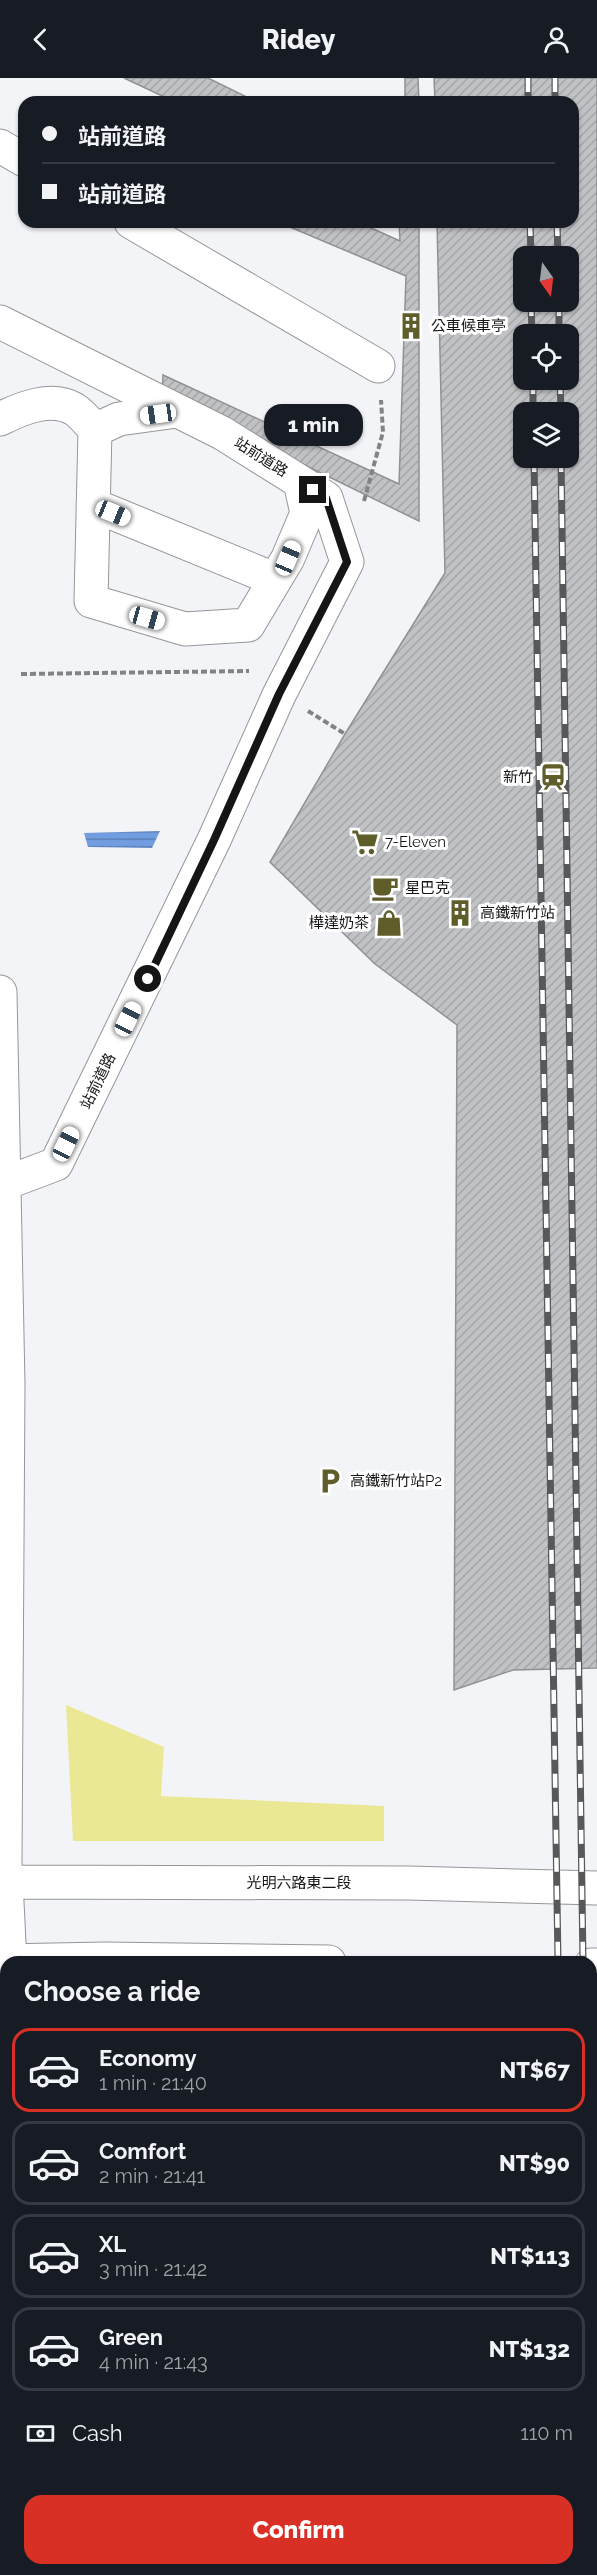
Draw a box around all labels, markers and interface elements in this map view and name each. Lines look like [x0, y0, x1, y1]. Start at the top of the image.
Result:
icon: back [24, 23, 57, 56]
icon: person [540, 23, 573, 56]
text: Ridey [262, 24, 335, 55]
text: 站前道路 [78, 123, 166, 149]
text: 站前道路 [78, 181, 166, 207]
north arrow [513, 246, 579, 312]
map controls [513, 246, 579, 468]
building icon: 公車候車亭 [396, 311, 426, 341]
place label: 公車候車亭 [431, 317, 506, 335]
button: locate [513, 324, 579, 390]
button: layers [513, 402, 579, 468]
car [139, 403, 177, 425]
callout: 1 min [264, 403, 362, 445]
text: 1 min [288, 413, 339, 437]
street label: 站前道路 [231, 433, 291, 481]
route end [299, 476, 326, 503]
car [93, 498, 133, 528]
car [273, 538, 303, 578]
car [127, 604, 167, 632]
station icon: 新竹 [538, 762, 568, 792]
place label: 新竹 [503, 768, 533, 786]
supermarket icon: 7-Eleven [350, 827, 380, 857]
place label: 7-Eleven [385, 833, 446, 851]
cafe icon: 星巴克 [370, 873, 400, 903]
place label: 星巴克 [405, 879, 450, 897]
building icon: 高鐵新竹站 [445, 898, 475, 928]
place label: 高鐵新竹站 [480, 904, 555, 922]
shop icon: 樺達奶茶 [374, 908, 404, 938]
place label: 樺達奶茶 [309, 914, 369, 932]
route start [134, 965, 161, 992]
car [112, 999, 144, 1039]
street label: 站前道路 [77, 1050, 119, 1112]
car [50, 1124, 82, 1164]
parking icon: 高鐵新竹站P2 [315, 1466, 345, 1496]
place label: 高鐵新竹站P2 [350, 1472, 442, 1490]
street label: 光明六路東二段 [246, 1874, 352, 1892]
text: Choose a ride [24, 1976, 200, 2007]
icon: car [27, 2043, 81, 2097]
text: Economy [99, 2045, 197, 2071]
text: NT$67 [499, 2057, 570, 2083]
text: 1 min · 21:40 [99, 2071, 207, 2095]
icon: car [27, 2136, 81, 2190]
text: Comfort [99, 2138, 186, 2164]
text: NT$90 [499, 2150, 570, 2176]
text: 2 min · 21:41 [99, 2164, 205, 2188]
icon: car [27, 2229, 81, 2283]
text: XL [99, 2231, 126, 2257]
text: NT$113 [490, 2243, 570, 2269]
text: 3 min · 21:42 [99, 2257, 207, 2281]
icon: car [27, 2322, 81, 2376]
text: Green [99, 2324, 163, 2350]
text: NT$132 [489, 2336, 570, 2362]
text: 4 min · 21:43 [99, 2350, 208, 2374]
icon: cash [24, 2417, 57, 2450]
text: Cash [72, 2420, 123, 2446]
text: 110 m [520, 2421, 573, 2445]
button: Confirm [24, 2495, 573, 2564]

